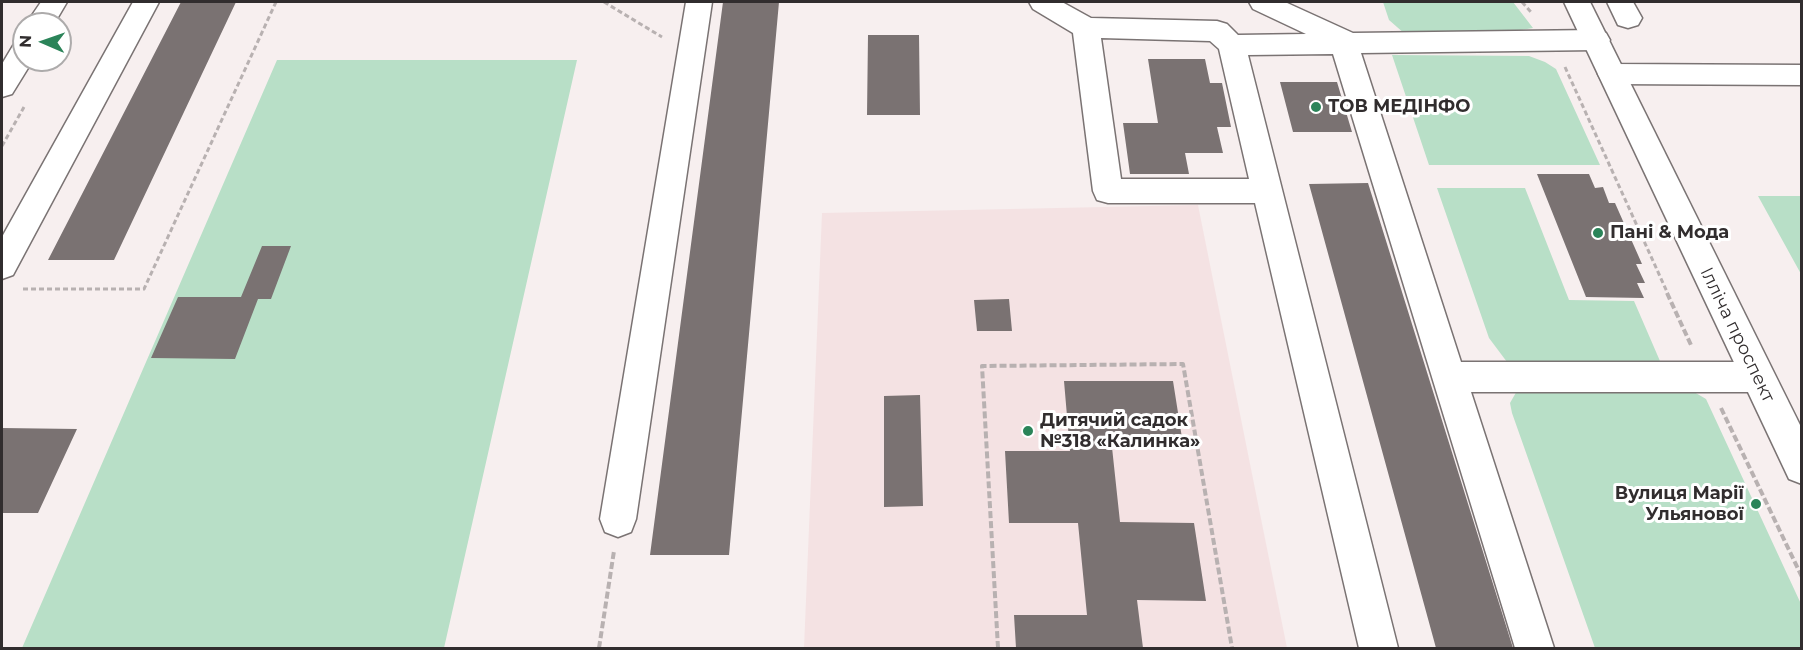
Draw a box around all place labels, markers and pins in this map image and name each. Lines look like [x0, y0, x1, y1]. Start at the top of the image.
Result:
place label: ТОВ МЕДІНФО [1328, 96, 1470, 118]
marker: ТОВ МЕДІНФО [1309, 100, 1323, 114]
place label: Пані & Мода [1610, 222, 1729, 244]
marker: Пані & Мода [1591, 226, 1605, 240]
place label: Дитячий садок №318 «Калинка» [1040, 410, 1200, 452]
marker: Дитячий садок №318 «Калинка» [1021, 424, 1035, 438]
place label: Вулиця Марії Ульянової [1615, 483, 1744, 526]
marker: Вулиця Марії Ульянової [1749, 497, 1763, 511]

